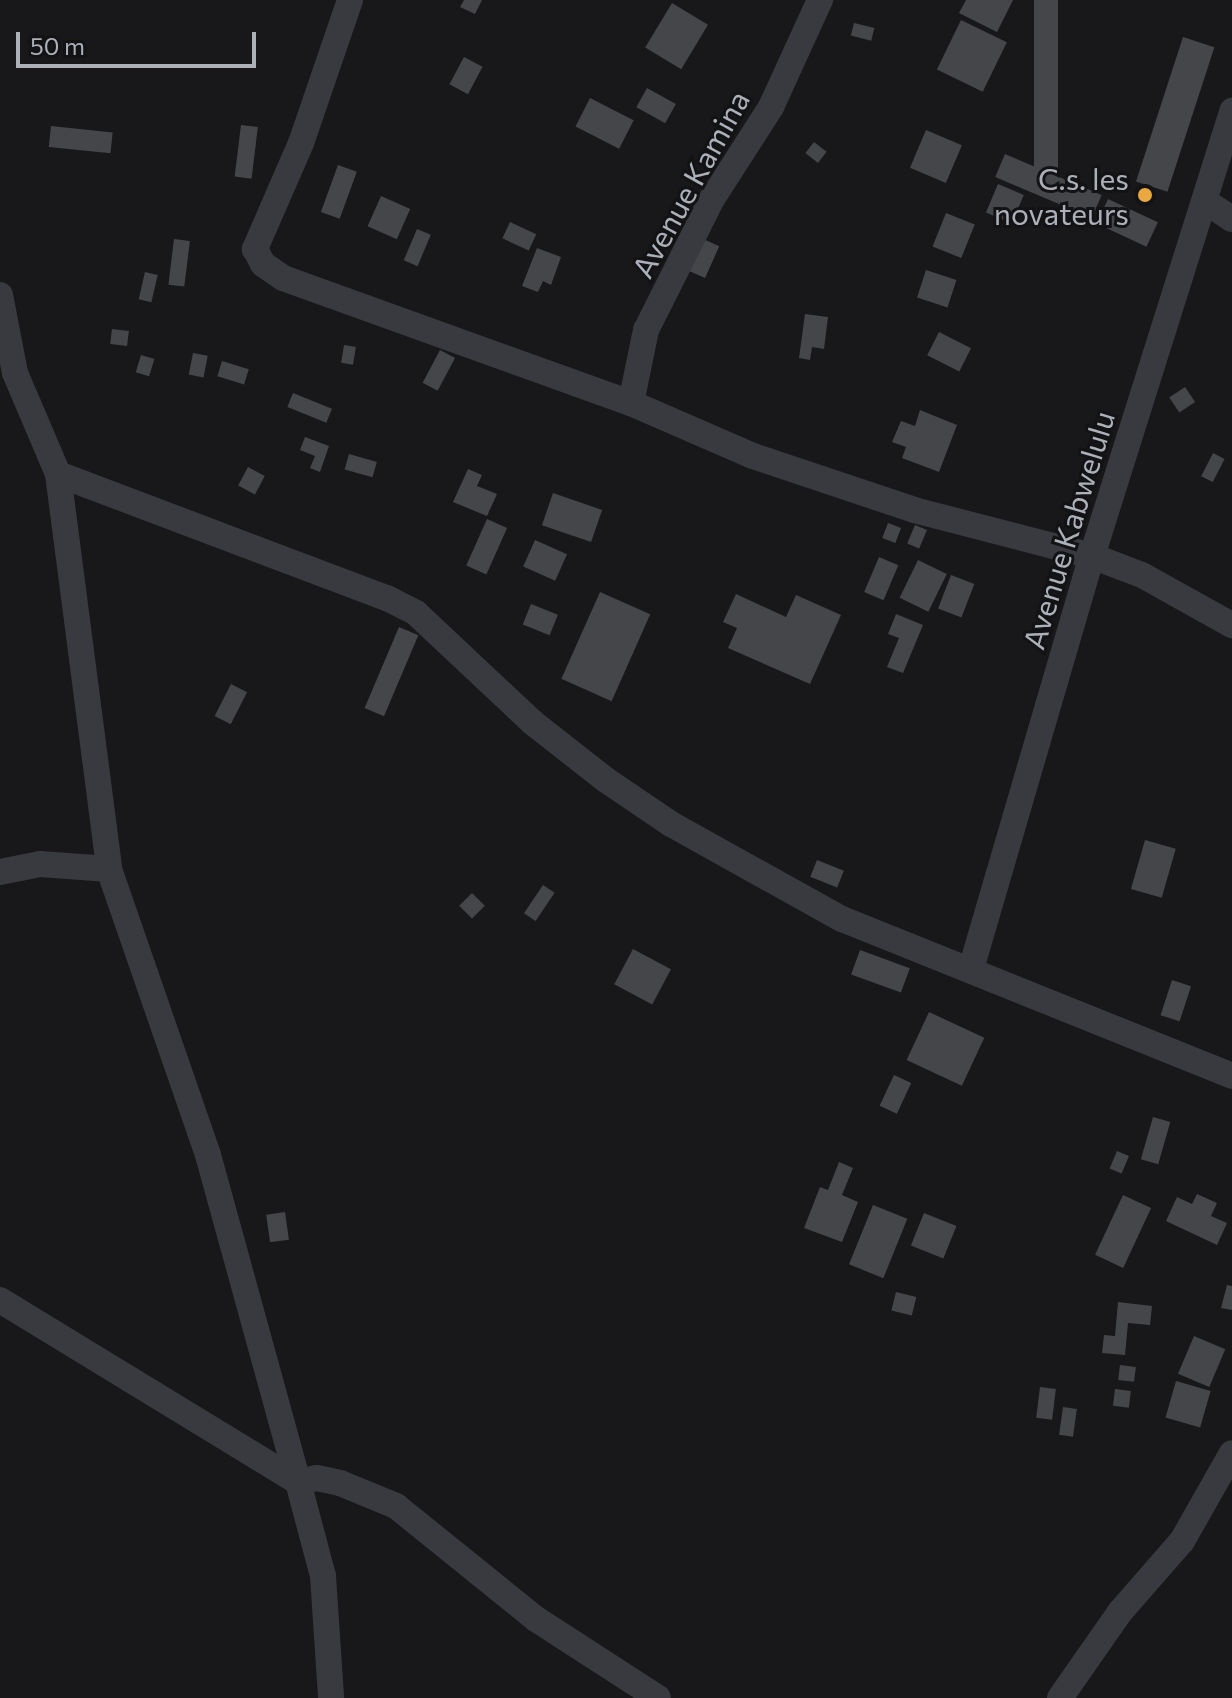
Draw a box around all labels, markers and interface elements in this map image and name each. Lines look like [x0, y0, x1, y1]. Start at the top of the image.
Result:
scale bar [20, 16, 260, 66]
text: 50 m [30, 31, 85, 60]
street label: Avenue Kamina [624, 84, 756, 284]
place label: C.s. les novateurs [994, 160, 1129, 230]
marker: C.s. les novateurs [1136, 186, 1154, 204]
street label: Avenue Kabwelulu [1015, 407, 1121, 653]

